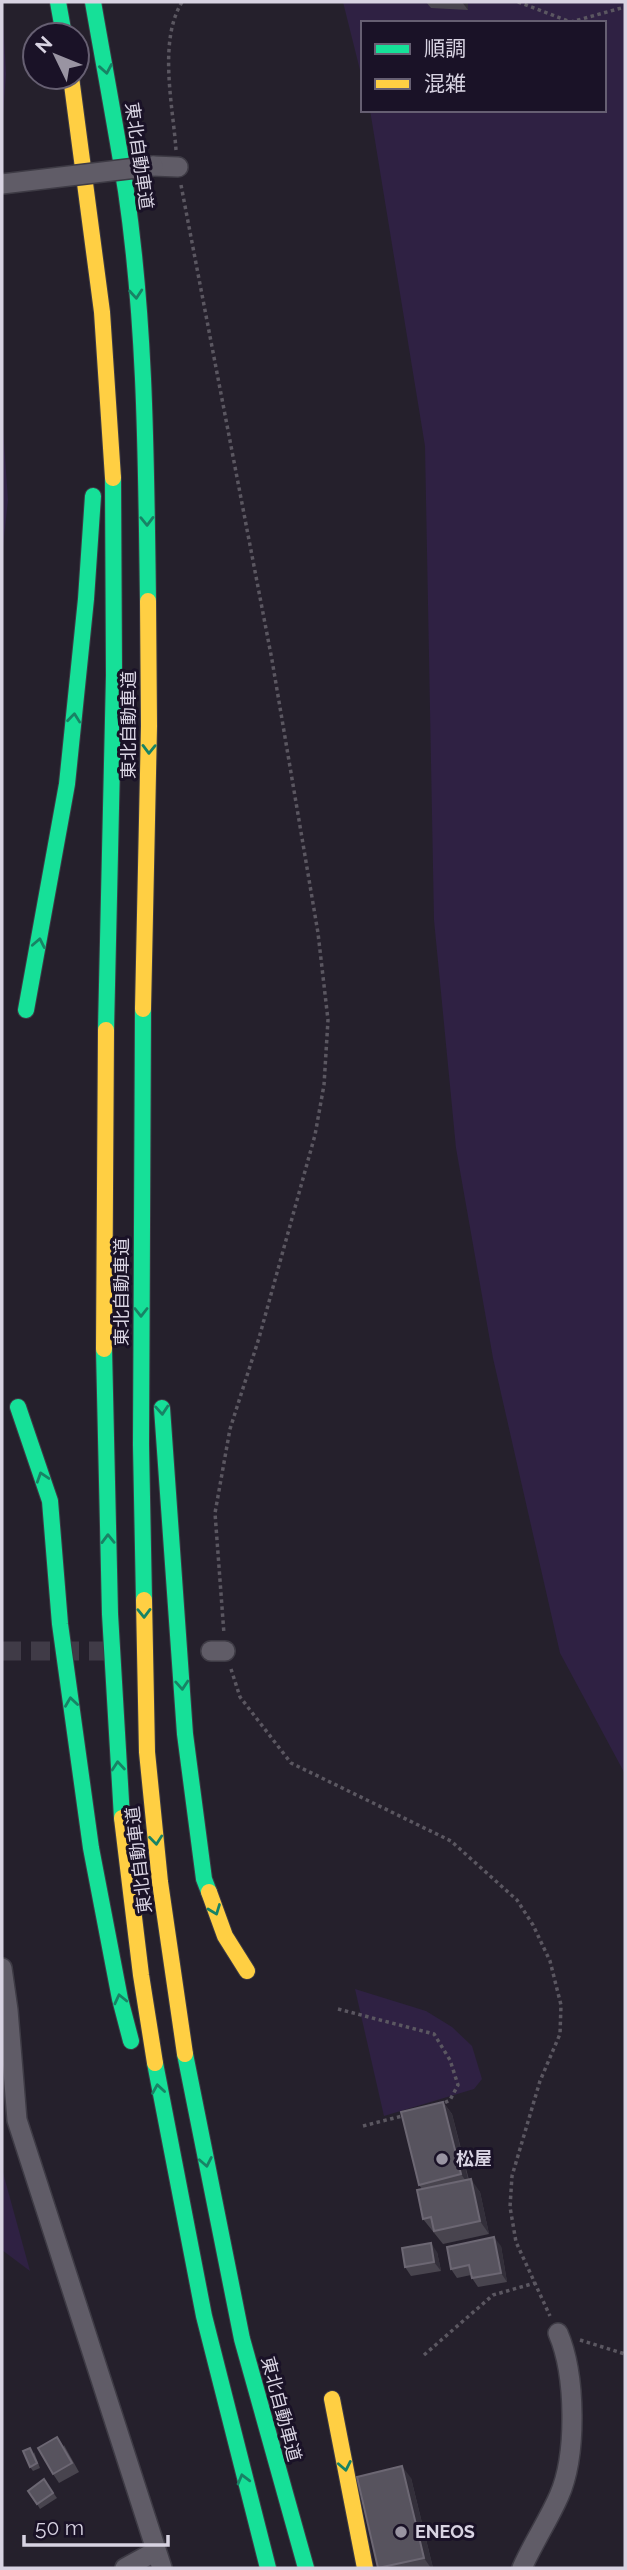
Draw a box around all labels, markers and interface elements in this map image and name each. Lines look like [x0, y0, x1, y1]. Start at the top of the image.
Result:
north arrow [21, 21, 91, 91]
legend [361, 21, 606, 112]
text: N [31, 32, 57, 57]
text: 順調 [424, 36, 466, 61]
one-way arrow [98, 63, 113, 75]
text: 混雑 [424, 71, 466, 96]
street label: 東北自動車道 [122, 101, 157, 211]
one-way arrow [128, 289, 143, 300]
one-way arrow [139, 517, 155, 527]
street label: 東北自動車道 [118, 671, 139, 779]
one-way arrow [66, 712, 81, 724]
one-way arrow [141, 744, 157, 755]
one-way arrow [31, 937, 46, 949]
street label: 東北自動車道 [111, 1238, 132, 1346]
one-way arrow [133, 1308, 149, 1318]
one-way arrow [155, 1404, 170, 1415]
one-way arrow [35, 1471, 50, 1483]
one-way arrow [100, 1533, 116, 1544]
one-way arrow [136, 1609, 152, 1619]
one-way arrow [174, 1680, 189, 1691]
one-way arrow [64, 1696, 79, 1708]
one-way arrow [111, 1761, 126, 1772]
street label: 東北自動車道 [122, 1805, 156, 1915]
one-way arrow [148, 1835, 163, 1846]
one-way arrow [207, 1903, 221, 1915]
one-way arrow [114, 1993, 128, 2005]
one-way arrow [151, 2083, 166, 2095]
place label: 松屋 [456, 2148, 492, 2169]
marker: 松屋 [434, 2151, 450, 2167]
one-way arrow [198, 2156, 213, 2168]
street label: 東北自動車道 [257, 2354, 306, 2464]
one-way arrow [337, 2460, 352, 2472]
one-way arrow [237, 2473, 251, 2485]
scale bar [24, 2504, 168, 2548]
text: 50 m [35, 2515, 84, 2540]
place label: ENEOS [415, 2521, 475, 2542]
marker: ENEOS [393, 2524, 409, 2540]

